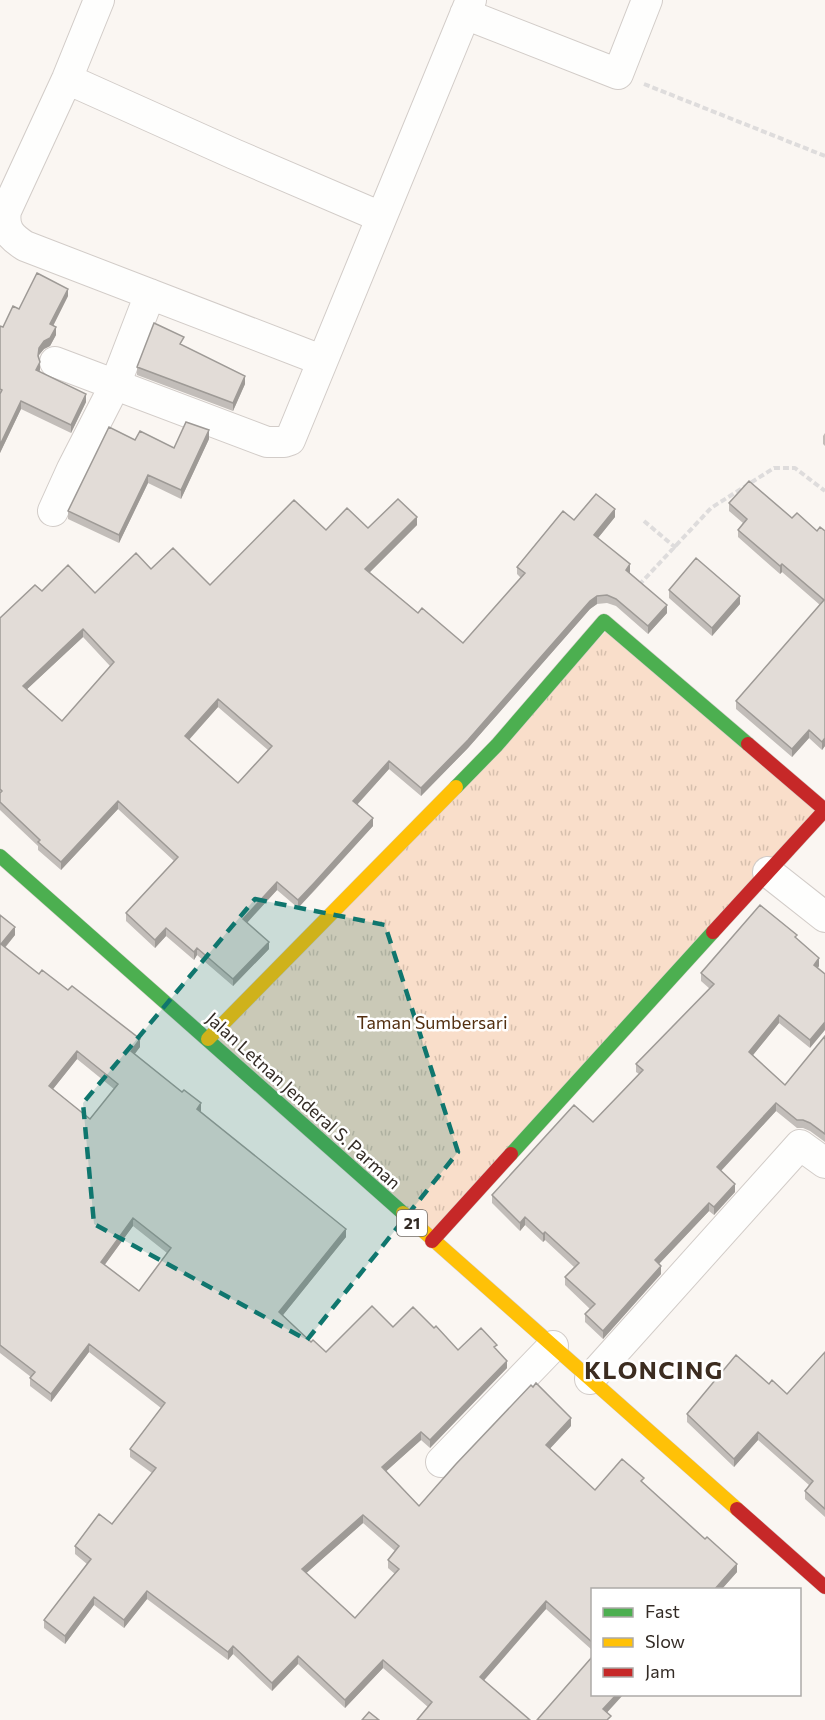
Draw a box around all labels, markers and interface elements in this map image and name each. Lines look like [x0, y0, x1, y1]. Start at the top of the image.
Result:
street label: Jalan Letnan Jenderal S. Parman [202, 1007, 405, 1193]
park label: Taman Sumbersari [356, 1011, 508, 1033]
road number: 21 [397, 1210, 427, 1236]
district label: KLONCING [584, 1355, 724, 1384]
legend [591, 1588, 801, 1696]
text: Fast [645, 1600, 680, 1622]
text: Slow [645, 1630, 685, 1652]
text: Jam [645, 1660, 675, 1682]

